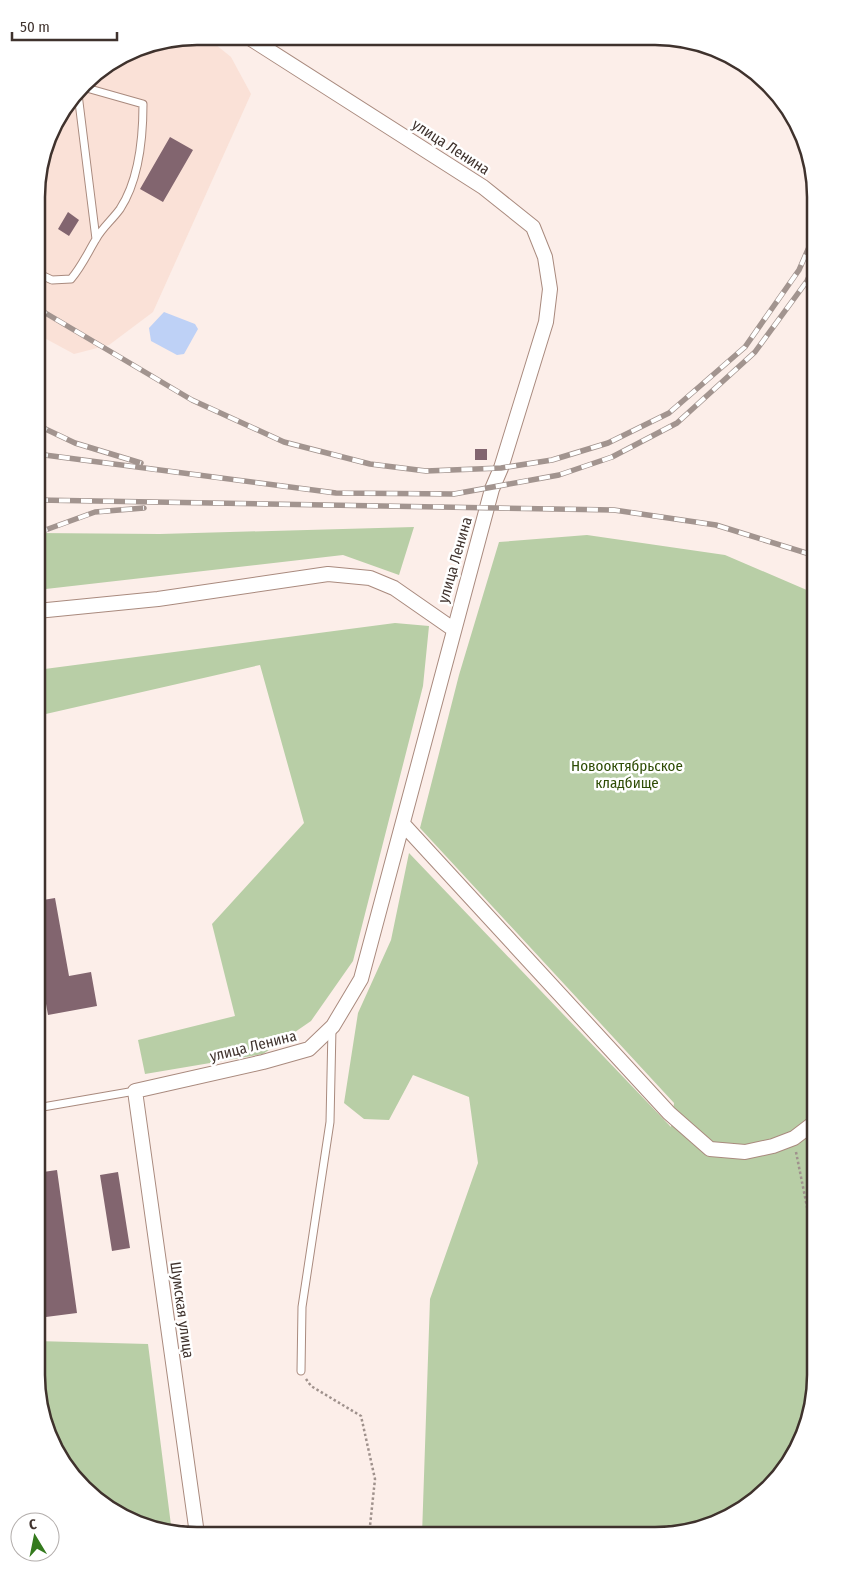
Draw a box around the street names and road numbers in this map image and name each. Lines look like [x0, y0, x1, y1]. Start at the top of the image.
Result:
street label: улица Ленина [409, 115, 493, 179]
street label: улица Ленина [434, 515, 476, 605]
street label: улица Ленина [208, 1027, 298, 1065]
street label: Шумская улица [166, 1261, 198, 1359]

